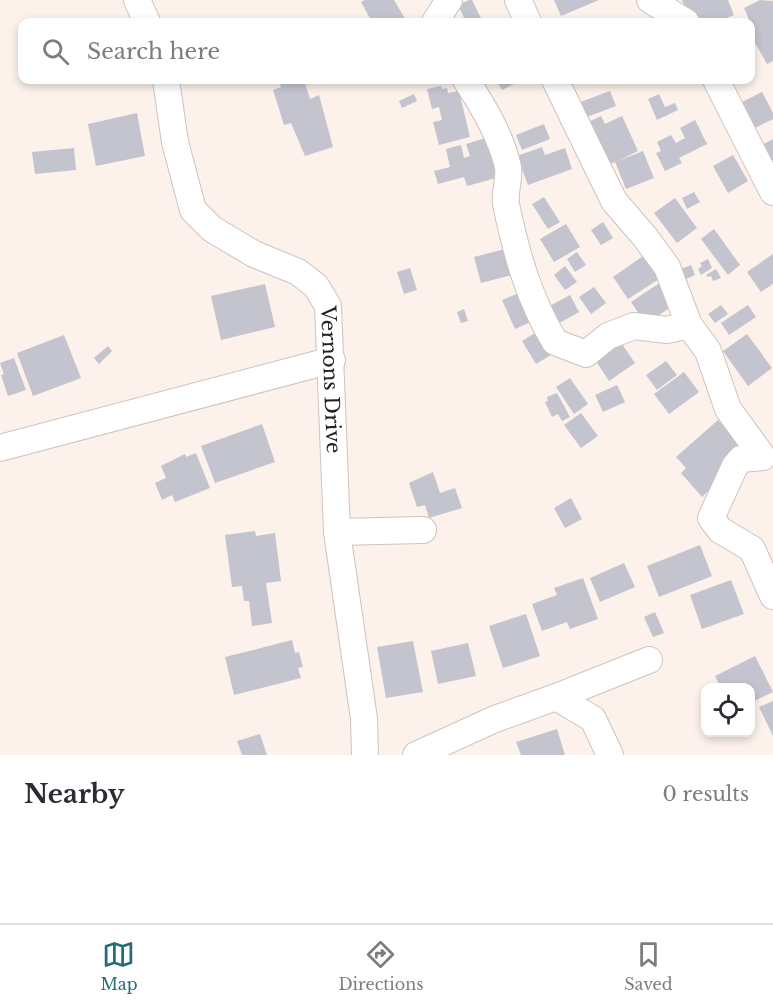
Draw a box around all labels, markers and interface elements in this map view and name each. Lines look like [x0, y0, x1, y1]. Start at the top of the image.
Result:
search box [18, 18, 755, 84]
icon: search [39, 35, 72, 68]
text: Search here [87, 38, 220, 65]
street label: Vernons Drive [316, 304, 346, 454]
map controls [701, 683, 755, 737]
button: locate [701, 683, 755, 737]
text: Nearby [24, 778, 125, 810]
text: 0 results [663, 782, 749, 806]
tab: Map [100, 938, 138, 994]
tab: Directions [338, 938, 423, 994]
tab: Saved [624, 938, 673, 994]

